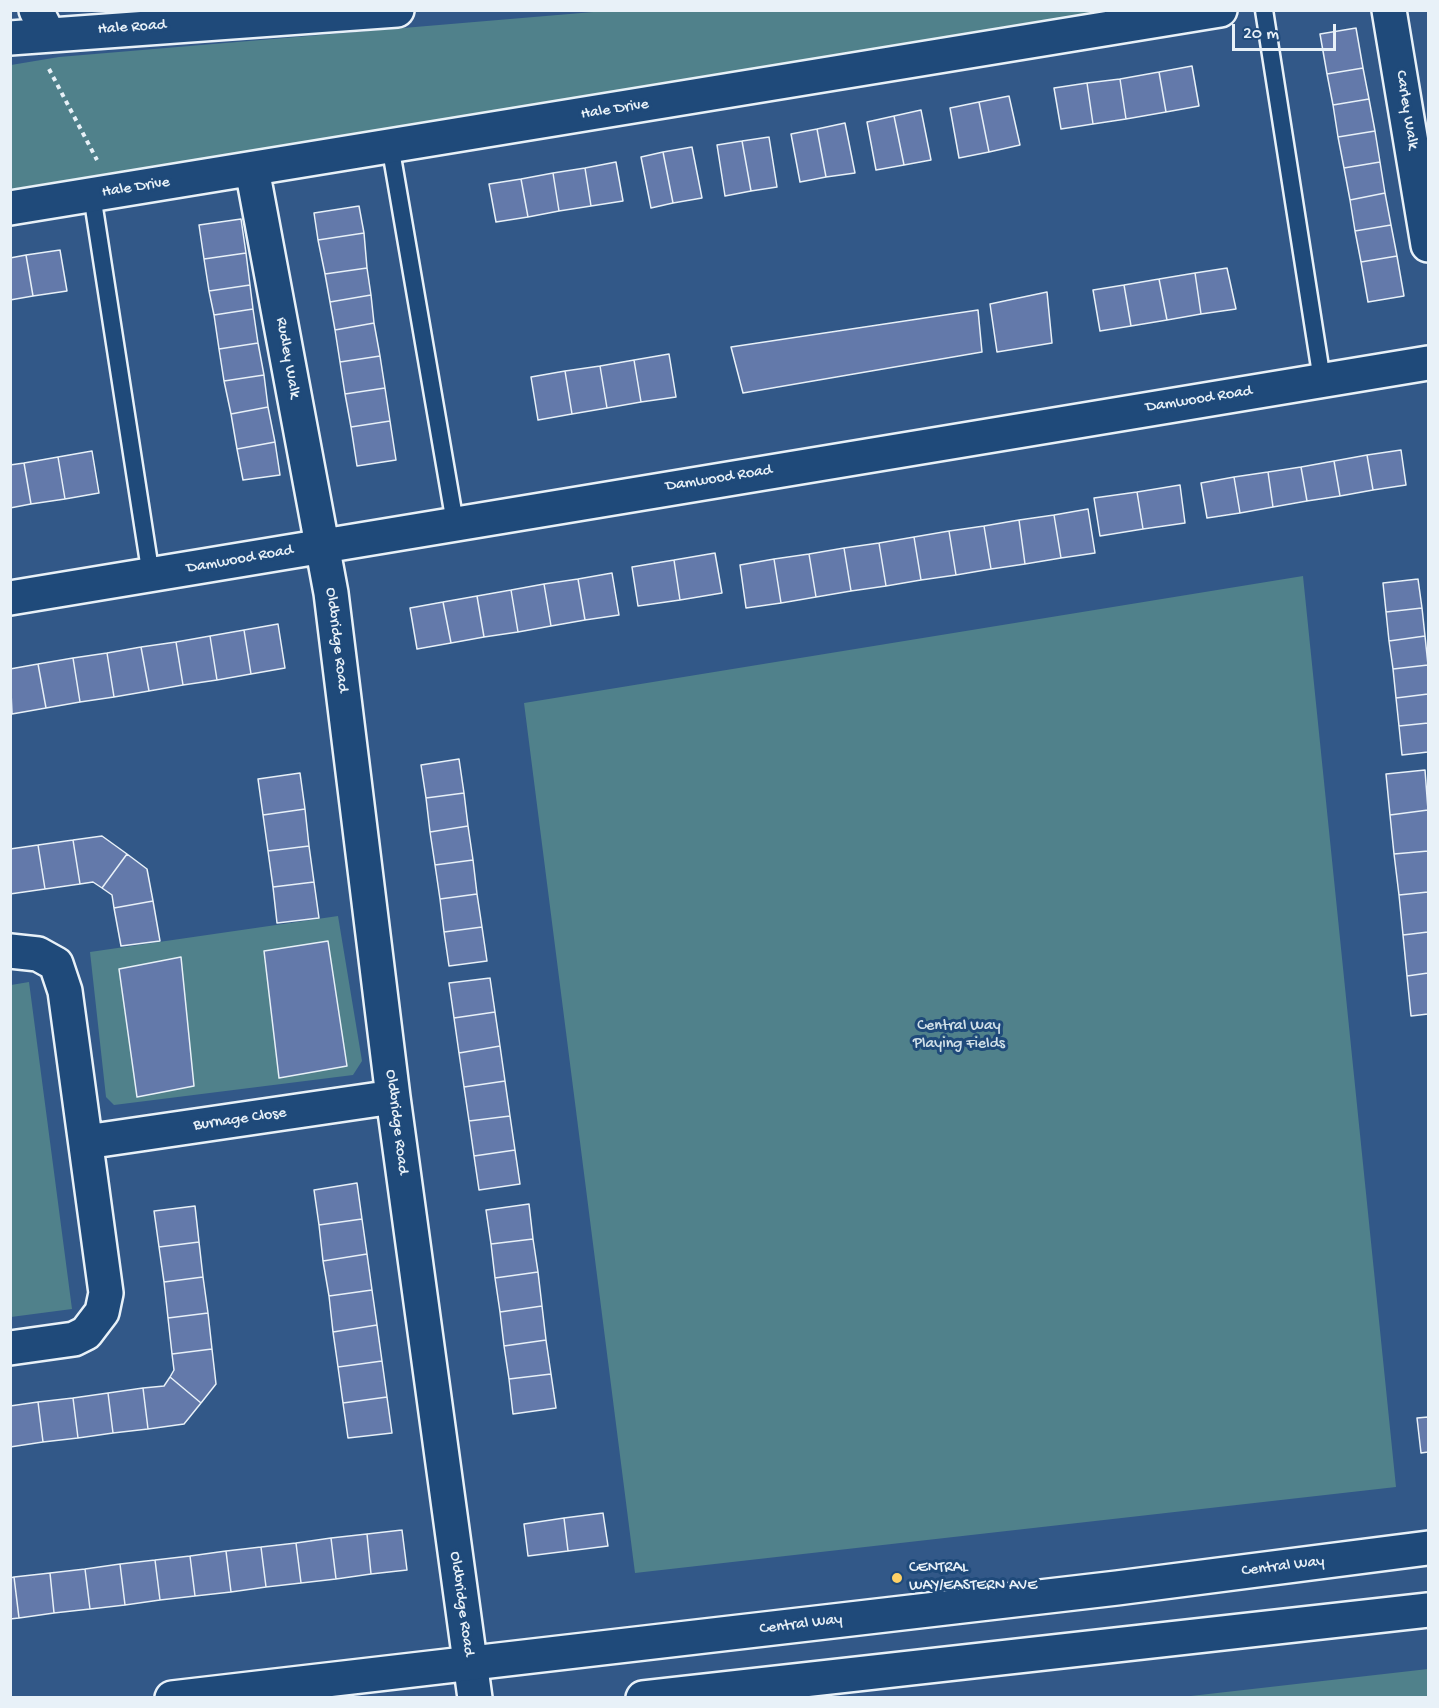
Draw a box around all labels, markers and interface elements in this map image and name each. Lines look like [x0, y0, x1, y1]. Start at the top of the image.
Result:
scale bar [1235, 12, 1338, 50]
street label: Hale Road [97, 16, 167, 40]
text: 20 m [1243, 24, 1279, 45]
street label: Carley Walk [1390, 69, 1422, 151]
street label: Hale Drive [580, 95, 650, 125]
street label: Hale Drive [101, 173, 171, 203]
street label: Rudley Walk [270, 316, 304, 400]
street label: Damwood Road [1144, 382, 1254, 418]
street label: Damwood Road [664, 461, 774, 497]
street label: Damwood Road [185, 541, 295, 579]
street label: Oldbridge Road [320, 586, 352, 694]
park label: Central Way Playing Fields [913, 1017, 1005, 1055]
street label: Oldbridge Road [380, 1068, 412, 1176]
street label: Burnage Close [192, 1104, 288, 1136]
street label: Oldbridge Road [444, 1550, 478, 1658]
street label: Central Way [1240, 1552, 1326, 1582]
place label: CENTRAL WAY/EASTERN AVE [909, 1559, 1037, 1597]
marker: CENTRAL WAY/EASTERN AVE [890, 1571, 904, 1585]
street label: Central Way [758, 1610, 844, 1640]

